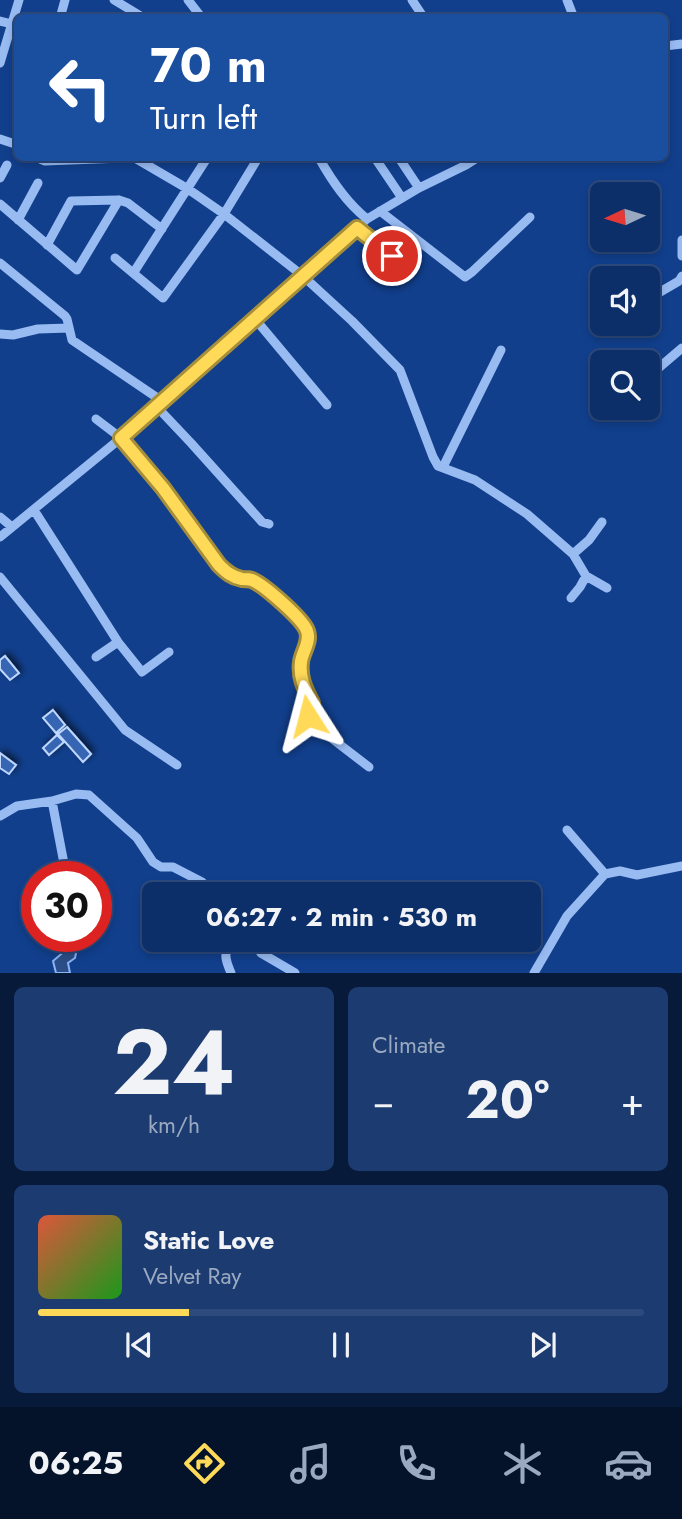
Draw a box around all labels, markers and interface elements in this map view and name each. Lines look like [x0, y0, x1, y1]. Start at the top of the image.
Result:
text: 70 m [150, 30, 267, 100]
icon: left [35, 42, 126, 133]
text: Turn left [150, 95, 257, 141]
north arrow [590, 182, 660, 252]
map controls [590, 182, 660, 420]
pin [362, 226, 422, 286]
icon: arrive [373, 237, 411, 275]
button: sound [590, 266, 660, 336]
button: search [590, 350, 660, 420]
position arrow [271, 679, 345, 753]
speed limit sign: 30 [21, 861, 112, 952]
text: 06:27 · 2 min · 530 m [206, 898, 477, 936]
text: 24 [112, 997, 236, 1128]
text: Climate [372, 1028, 445, 1062]
text: 20° [466, 1062, 550, 1138]
text: − [372, 1074, 394, 1129]
text: + [621, 1074, 644, 1129]
text: km/h [148, 1108, 200, 1142]
text: Static Love [143, 1221, 275, 1259]
text: Velvet Ray [143, 1259, 241, 1293]
icon: previous [120, 1326, 158, 1364]
icon: pause [322, 1326, 360, 1364]
icon: next [524, 1326, 562, 1364]
icon: directions [180, 1439, 229, 1488]
icon: music [286, 1439, 335, 1488]
icon: phone [392, 1439, 441, 1488]
icon: climate [498, 1439, 547, 1488]
icon: car [604, 1439, 653, 1488]
text: 06:25 [29, 1440, 123, 1486]

